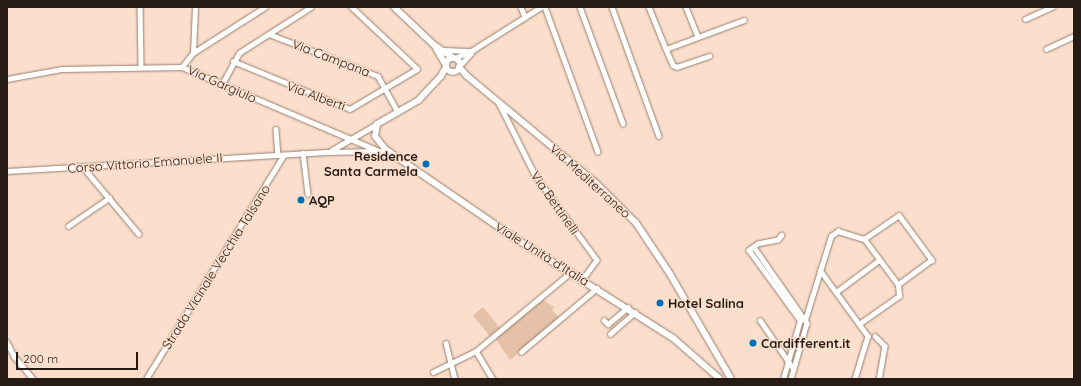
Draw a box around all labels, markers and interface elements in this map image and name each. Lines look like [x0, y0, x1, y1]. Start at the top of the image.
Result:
street label: Via Campana [290, 36, 372, 80]
street label: Via Gargiulo [185, 62, 259, 106]
street label: Via Alberti [284, 78, 348, 114]
street label: Via Mediterraneo [546, 140, 634, 222]
place label: Residence Santa Carmela [324, 149, 418, 180]
street label: Corso Vittorio Emanuele II [67, 150, 223, 176]
marker: Residence Santa Carmela [421, 159, 431, 169]
street label: Via Bettinelli [527, 168, 583, 238]
street label: Strada Vicinale Vecchia Talsano [159, 182, 273, 352]
place label: AQP [309, 192, 335, 208]
marker: AQP [296, 195, 306, 205]
street label: Viale Unità d'Italia [492, 219, 592, 289]
place label: Hotel Salina [668, 295, 744, 311]
marker: Hotel Salina [655, 298, 665, 308]
place label: Cardifferent.it [761, 335, 851, 351]
marker: Cardifferent.it [748, 338, 758, 348]
scale bar [18, 344, 140, 370]
text: 200 m [23, 351, 58, 366]

